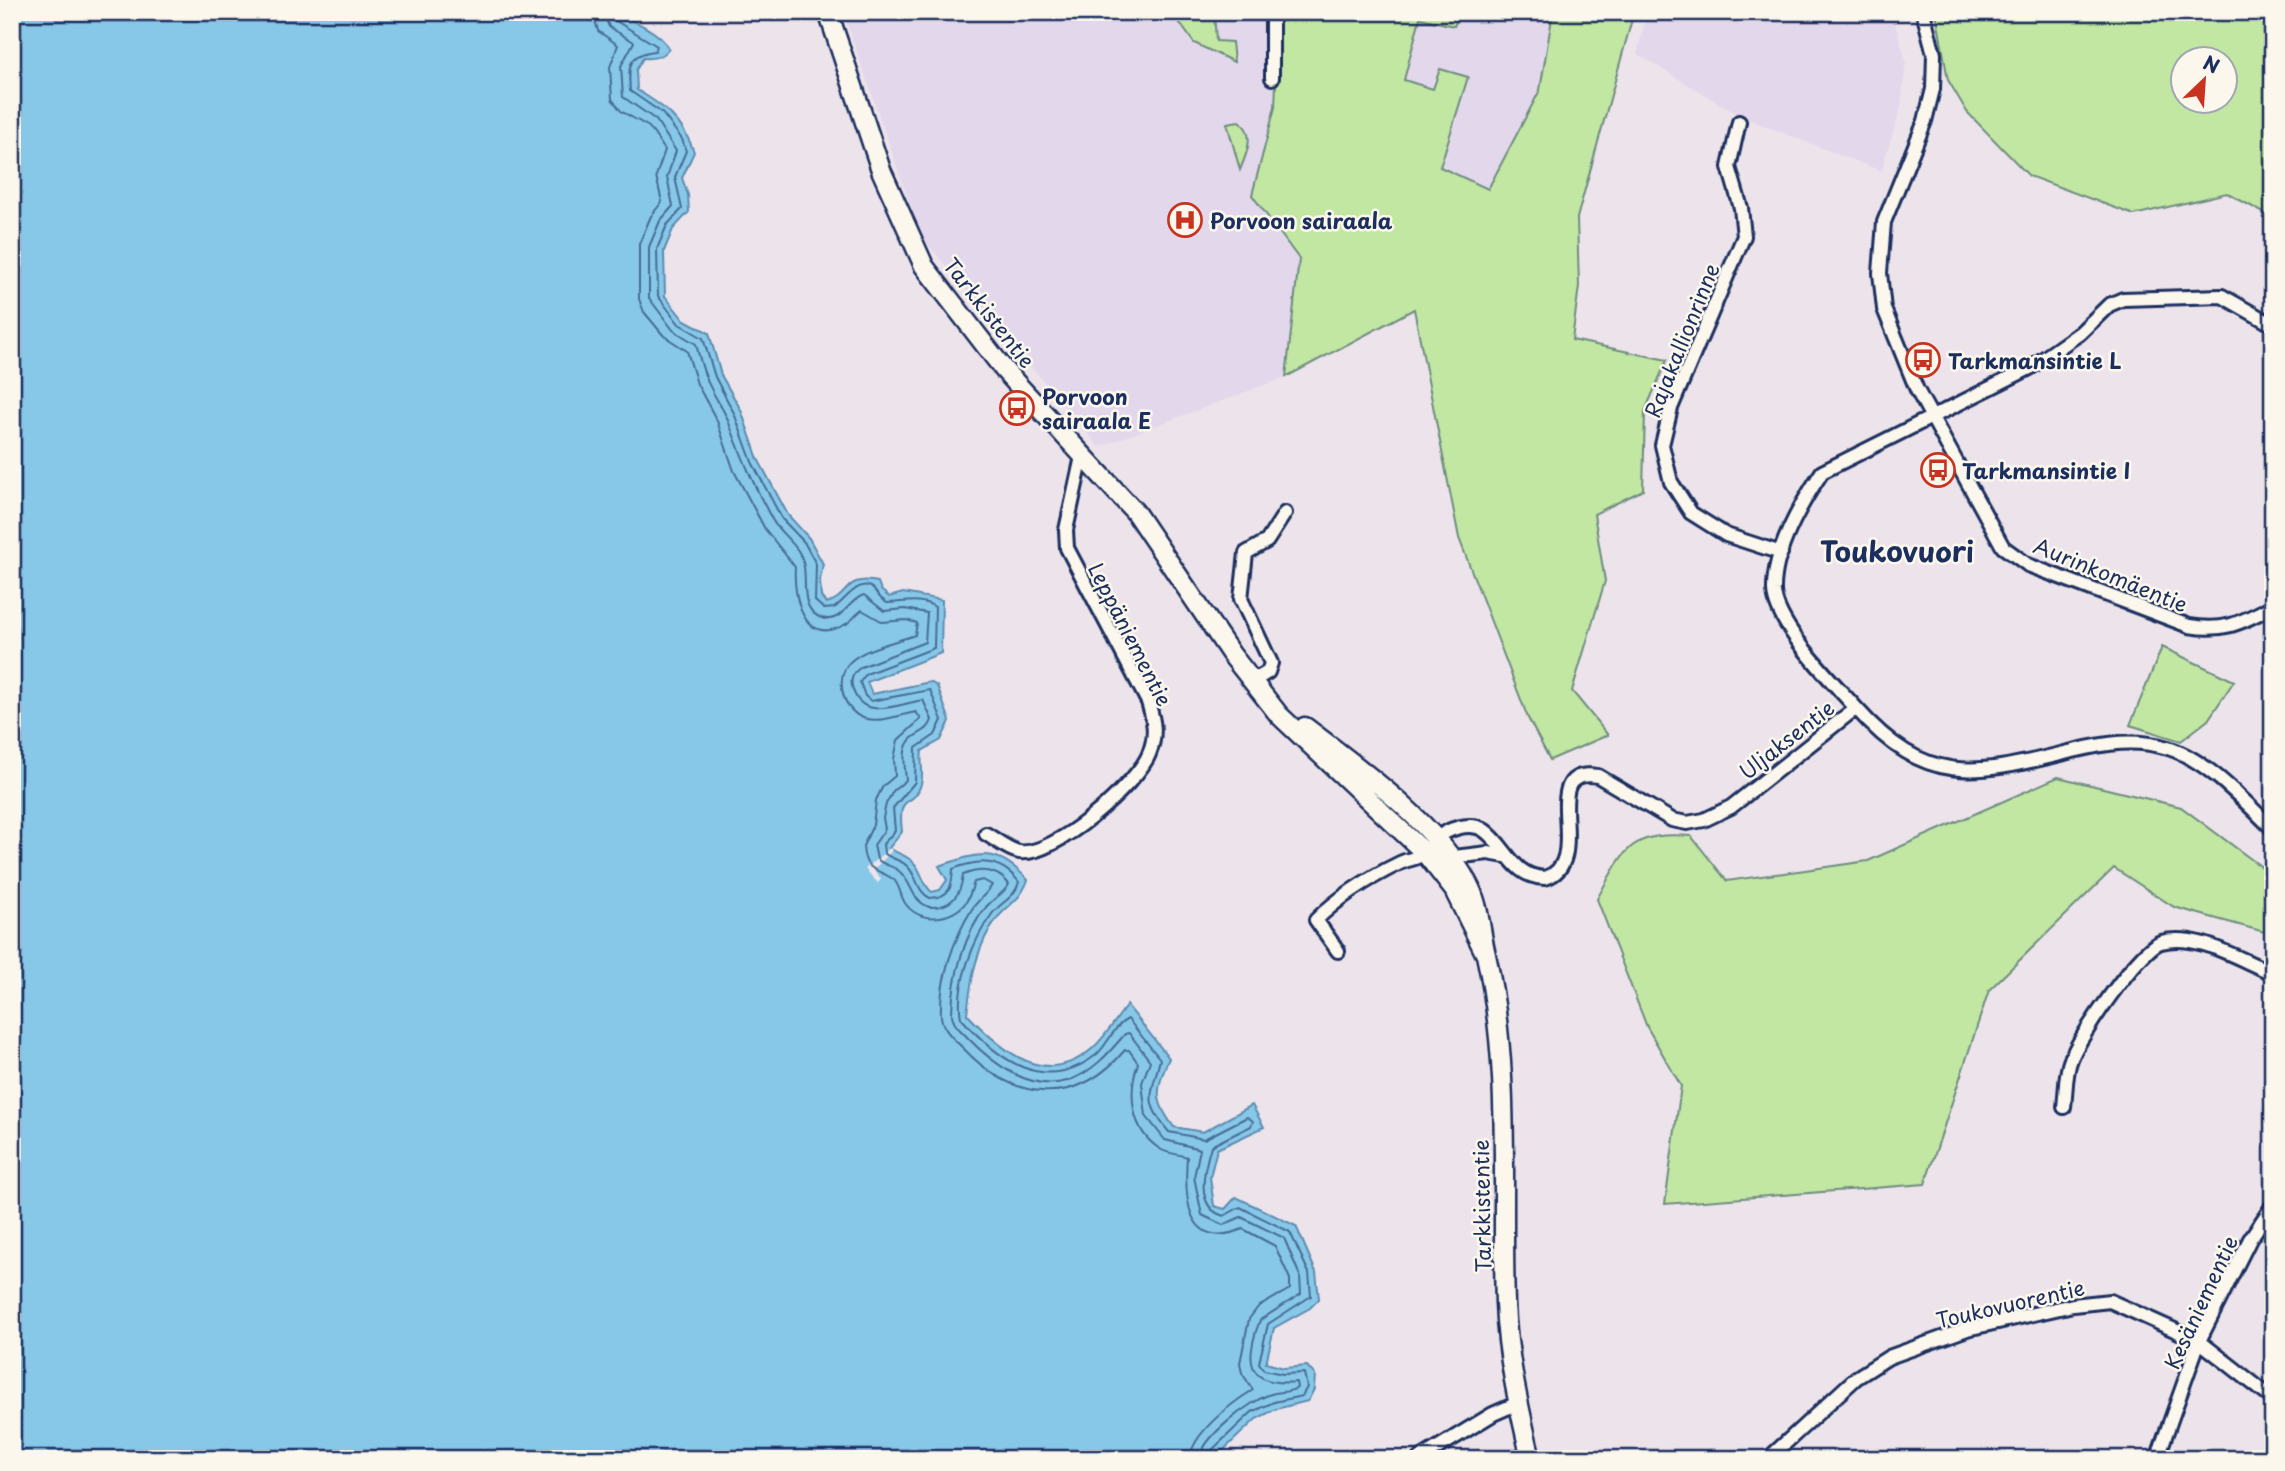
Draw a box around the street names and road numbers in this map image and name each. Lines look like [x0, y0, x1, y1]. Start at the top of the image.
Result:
street label: Tarkkistentie [936, 250, 1044, 374]
street label: Rajakallionrinne [1635, 258, 1727, 422]
street label: Aurinkomäentie [2029, 529, 2193, 619]
street label: Leppäniementie [1081, 557, 1181, 711]
street label: Uljaksentie [1732, 692, 1840, 786]
street label: Tarkkistentie [1464, 1139, 1498, 1273]
street label: Kesäniementie [2155, 1230, 2245, 1374]
street label: Toukovuorentie [1933, 1270, 2087, 1336]

